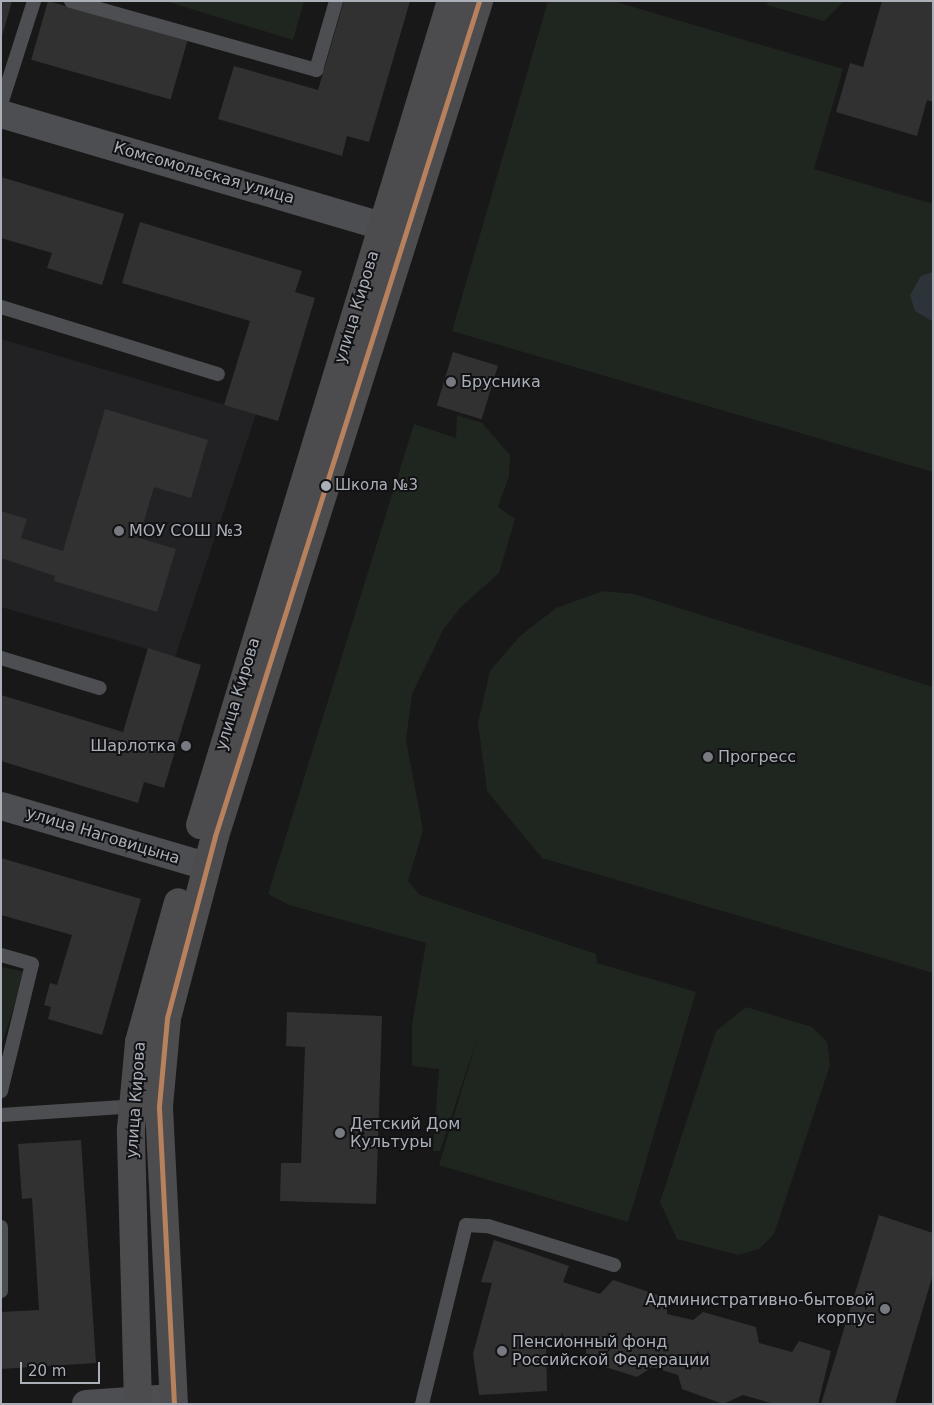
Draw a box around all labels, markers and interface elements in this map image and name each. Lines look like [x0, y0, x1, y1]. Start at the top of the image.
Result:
street label: Комсомольская улица [111, 138, 297, 208]
street label: улица Кирова [331, 248, 383, 366]
place label: Брусника [461, 372, 541, 392]
marker: Брусника [445, 376, 457, 388]
place label: Школа №3 [335, 477, 418, 495]
marker: Школа №3 [321, 481, 331, 491]
place label: МОУ СОШ №3 [129, 521, 243, 541]
marker: МОУ СОШ №3 [113, 525, 125, 537]
street label: улица Кирова [212, 635, 264, 753]
place label: Шарлотка [90, 736, 176, 756]
marker: Шарлотка [180, 740, 192, 752]
place label: Прогресс [718, 747, 796, 767]
marker: Прогресс [702, 751, 714, 763]
street label: улица Наговицына [24, 803, 182, 869]
street label: улица Кирова [122, 1041, 150, 1159]
place label: Детский Дом Культуры [350, 1114, 460, 1152]
marker: Детский Дом Культуры [334, 1127, 346, 1139]
place label: Административно-бытовой корпус [645, 1290, 875, 1328]
marker: Административно-бытовой корпус [879, 1303, 891, 1315]
place label: Пенсионный фонд Российской Федерации [512, 1332, 710, 1370]
marker: Пенсионный фонд Российской Федерации [496, 1345, 508, 1357]
scale bar [22, 1352, 102, 1384]
text: 20 m [28, 1362, 66, 1380]

